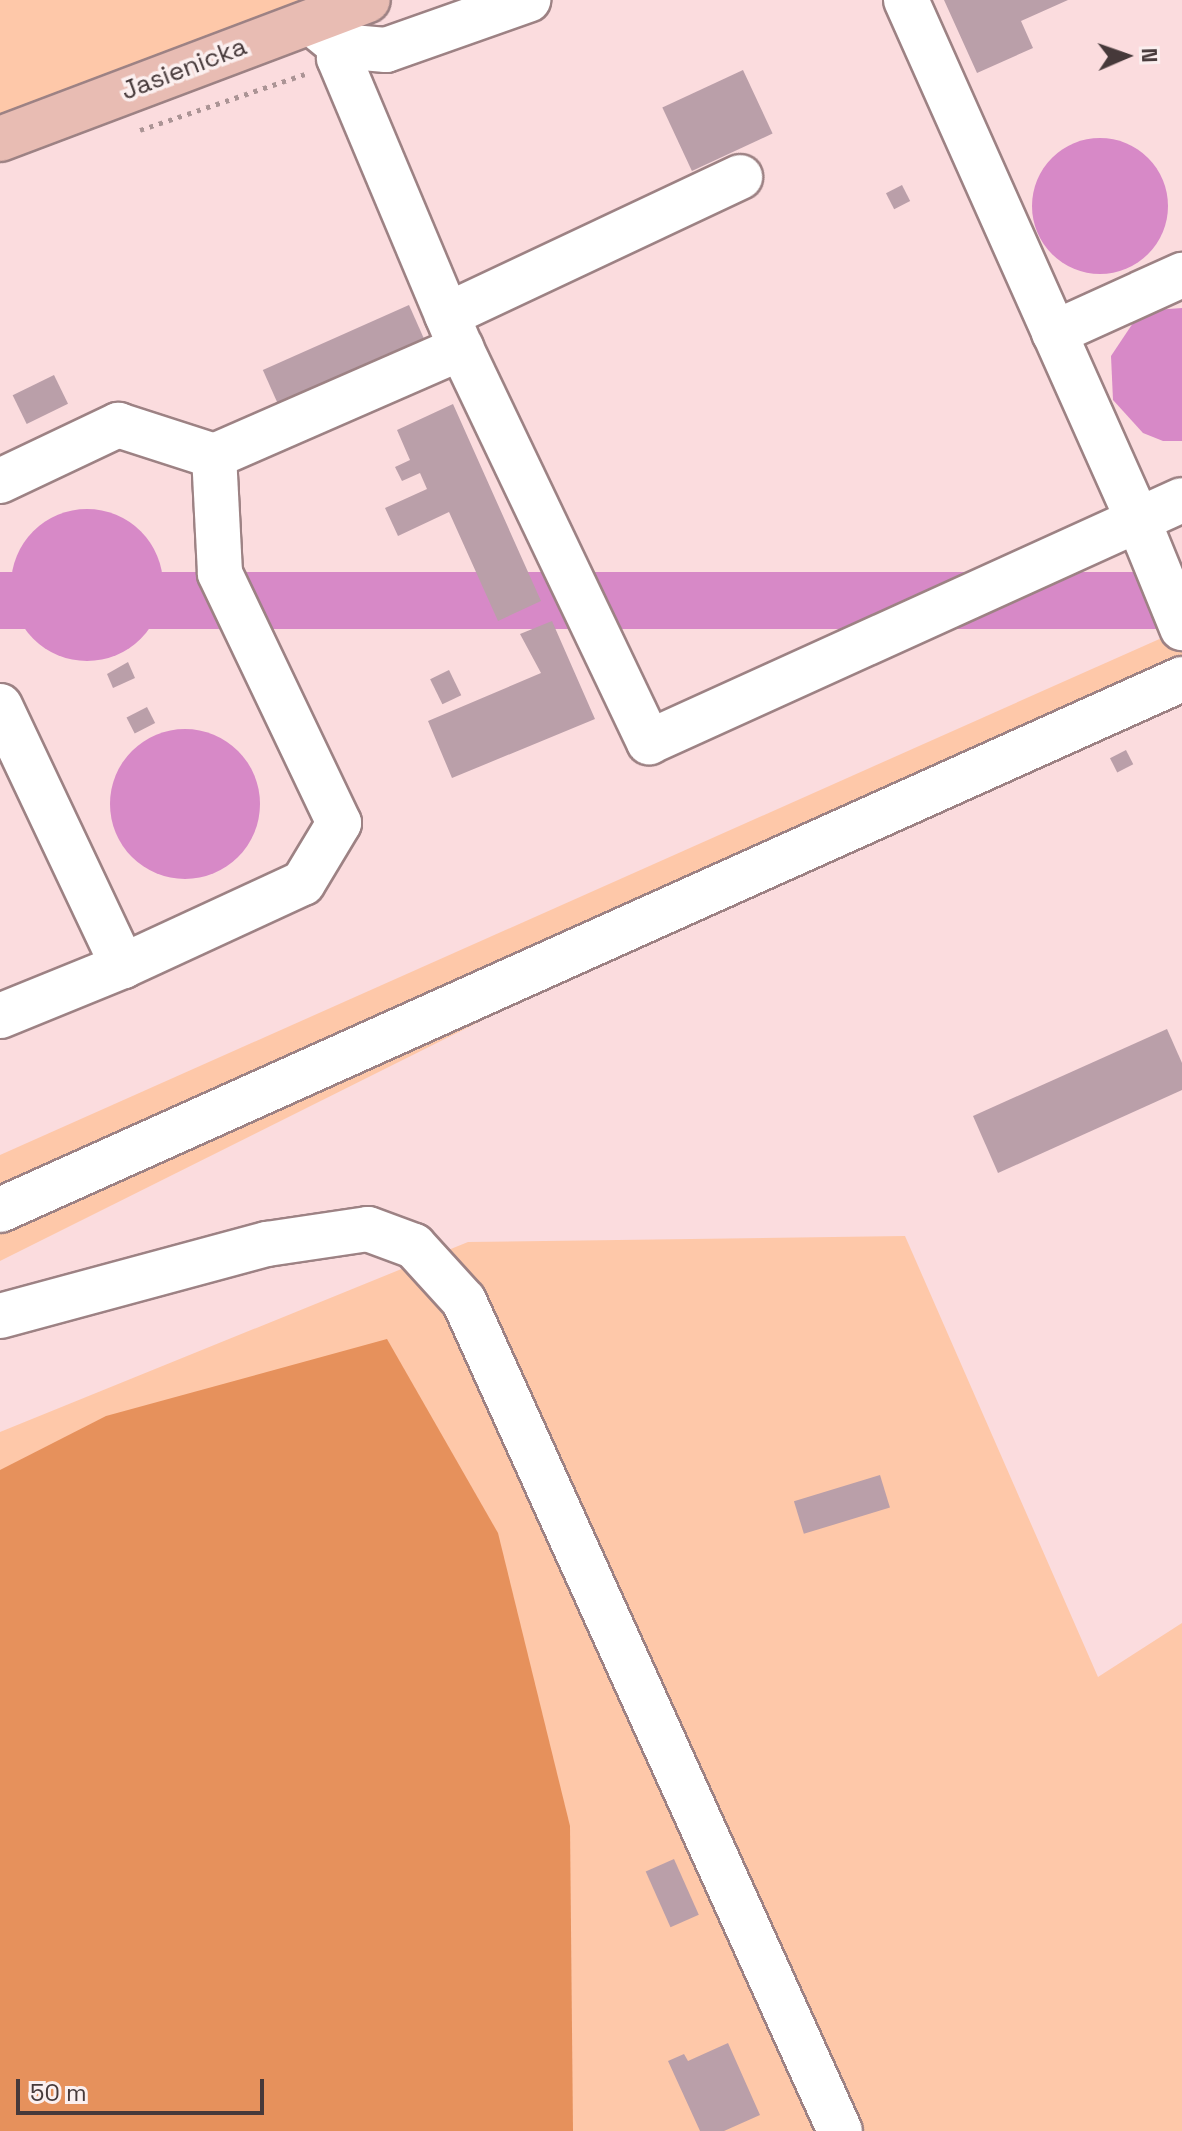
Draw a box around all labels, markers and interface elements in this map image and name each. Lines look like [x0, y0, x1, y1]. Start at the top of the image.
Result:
north arrow [1086, 16, 1166, 96]
street label: Jasienicka [117, 31, 251, 107]
text: N [1136, 47, 1164, 63]
scale bar [20, 2063, 268, 2113]
text: 50 m [30, 2077, 87, 2108]

